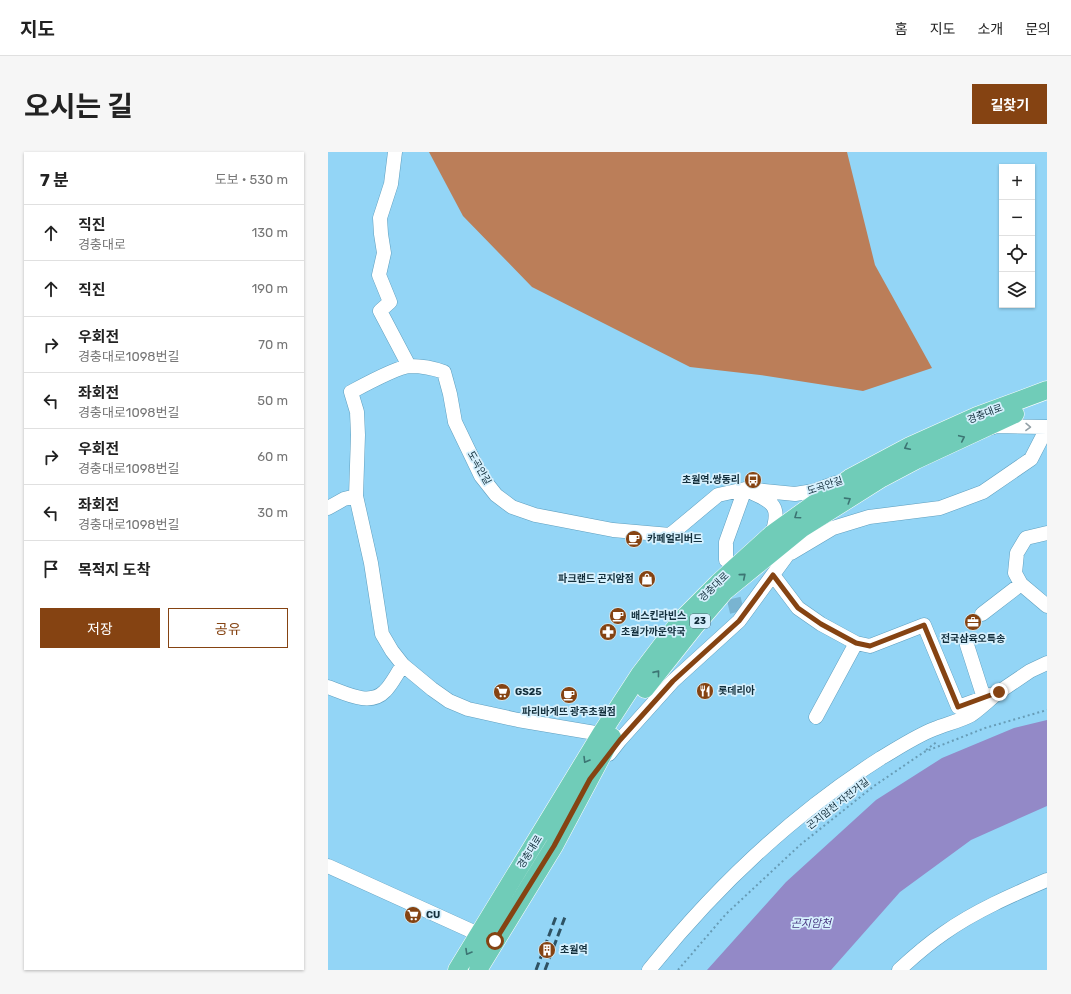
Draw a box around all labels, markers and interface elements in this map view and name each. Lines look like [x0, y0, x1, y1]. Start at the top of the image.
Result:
text: 지도 [20, 18, 55, 41]
text: 홈 [895, 21, 908, 38]
text: 지도 [930, 21, 955, 38]
text: 소개 [977, 21, 1003, 38]
text: 문의 [1025, 21, 1051, 38]
button: 길찾기 [972, 84, 1047, 124]
text: 오시는 길 [24, 90, 133, 123]
map controls [999, 164, 1035, 308]
button: + [999, 164, 1035, 200]
text: 7 분 [40, 170, 69, 190]
text: 도보 · 530 m [215, 172, 288, 187]
button: − [999, 200, 1035, 236]
text: 직진 [78, 216, 106, 234]
icon: ahead [40, 222, 62, 244]
text: 130 m [252, 225, 288, 240]
button: locate [999, 236, 1035, 272]
text: 경충대로 [78, 237, 126, 252]
button: layers [999, 272, 1035, 308]
icon: ahead [40, 278, 62, 300]
text: 직진 [78, 281, 106, 299]
text: 190 m [252, 281, 288, 296]
text: 우회전 [78, 328, 119, 346]
icon: right [40, 334, 62, 356]
text: 70 m [258, 337, 288, 352]
text: 경충대로1098번길 [78, 349, 180, 364]
text: 좌회전 [78, 384, 119, 402]
icon: left [40, 390, 62, 412]
text: 50 m [257, 393, 288, 408]
street label: 경충대로 [966, 402, 1004, 426]
text: 경충대로1098번길 [78, 405, 180, 420]
one-way arrow [1025, 423, 1031, 431]
one-way arrow [958, 435, 965, 443]
text: 우회전 [78, 440, 119, 458]
one-way arrow [904, 442, 912, 450]
icon: right [40, 446, 62, 468]
text: 60 m [257, 449, 288, 464]
street label: 도곡안길 [465, 449, 493, 487]
text: 경충대로1098번길 [78, 461, 180, 476]
bus stop icon: 초월역.쌍동리 [743, 470, 763, 490]
place label: 초월역.쌍동리 [682, 474, 740, 486]
street label: 도곡안길 [806, 475, 844, 497]
text: 좌회전 [78, 496, 119, 514]
one-way arrow [844, 497, 851, 504]
icon: left [40, 502, 62, 524]
text: 30 m [257, 505, 288, 520]
one-way arrow [795, 511, 802, 518]
text: 경충대로1098번길 [78, 517, 180, 532]
cafe icon: 카페얼리버드 [624, 529, 644, 549]
place label: 카페얼리버드 [647, 533, 702, 545]
icon: arrive [40, 558, 62, 580]
text: 목적지 도착 [78, 561, 150, 579]
shop icon: 파크랜드 곤지암점 [637, 569, 657, 589]
street label: 경충대로 [697, 570, 731, 604]
place label: 파크랜드 곤지암점 [558, 573, 634, 585]
one-way arrow [738, 574, 746, 581]
cafe icon: 배스킨라빈스 [608, 606, 628, 626]
button: 저장 [40, 608, 160, 648]
button: 공유 [168, 608, 288, 648]
place label: 배스킨라빈스 [631, 610, 686, 622]
office icon: 전국삼육오특송 [963, 612, 983, 632]
road number: 23 [690, 614, 710, 628]
pharmacy icon: 초월가까운약국 [598, 622, 618, 642]
place label: 초월가까운약국 [621, 626, 685, 638]
place label: 전국삼육오특송 [941, 633, 1005, 645]
one-way arrow [652, 670, 659, 677]
restaurant icon: 롯데리아 [695, 681, 715, 701]
supermarket icon: GS25 [492, 682, 512, 702]
route end [990, 683, 1008, 701]
cafe icon: 파리바게뜨 광주초월점 [559, 685, 579, 705]
place label: 롯데리아 [718, 685, 756, 697]
place label: GS25 [515, 686, 542, 698]
place label: 파리바게뜨 광주초월점 [522, 706, 616, 718]
one-way arrow [583, 756, 590, 763]
street label: 곤지암천 자전거길 [804, 776, 872, 832]
street label: 경충대로 [515, 833, 545, 871]
supermarket icon: CU [403, 905, 423, 925]
place label: CU [426, 909, 440, 921]
water label: 곤지암천 [791, 917, 833, 930]
route start [486, 932, 504, 950]
building icon: 초월역 [537, 940, 557, 960]
place label: 초월역 [560, 944, 588, 956]
one-way arrow [465, 948, 472, 955]

